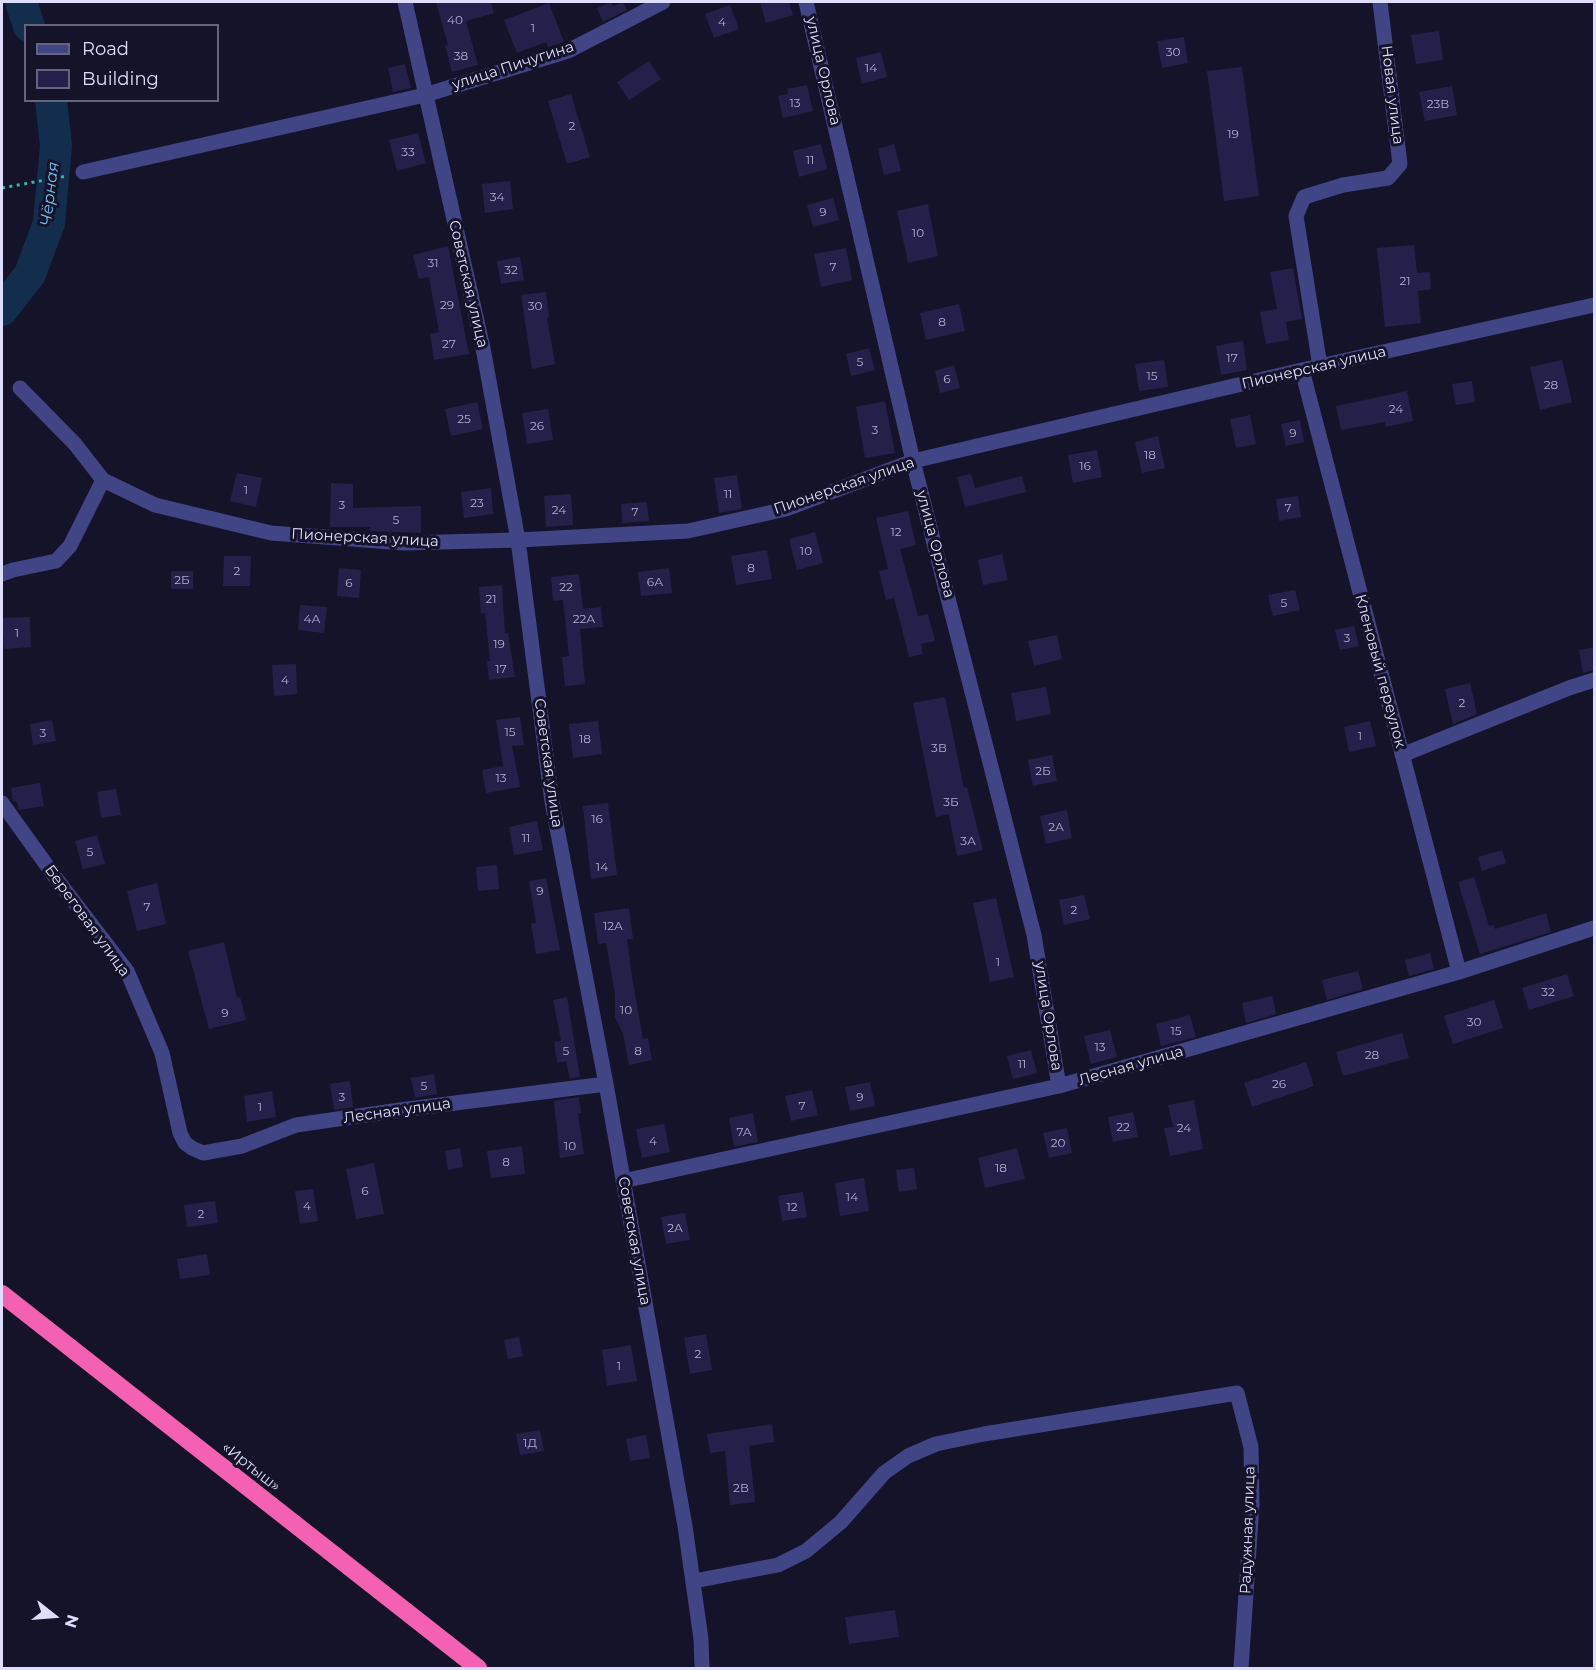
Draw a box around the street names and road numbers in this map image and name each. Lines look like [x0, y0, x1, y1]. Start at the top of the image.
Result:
street label: улица Орлова [802, 15, 844, 127]
street label: улица Пичугина [450, 38, 576, 94]
street label: Новая улица [1377, 44, 1407, 146]
street label: Советская улица [445, 218, 491, 350]
street label: Пионерская улица [1240, 343, 1388, 393]
street label: Пионерская улица [771, 453, 917, 519]
street label: улица Орлова [912, 488, 958, 600]
street label: Пионерская улица [291, 525, 439, 551]
street label: Кленовый переулок [1351, 592, 1409, 750]
street label: Советская улица [530, 697, 566, 829]
street label: Береговая улица [40, 862, 134, 980]
street label: улица Орлова [1030, 960, 1066, 1072]
street label: Лесная улица [1077, 1042, 1185, 1090]
street label: Лесная улица [342, 1095, 452, 1127]
street label: Советская улица [614, 1175, 654, 1307]
street label: «Иртыш» [218, 1439, 284, 1495]
street label: Радужная улица [1237, 1466, 1259, 1594]

